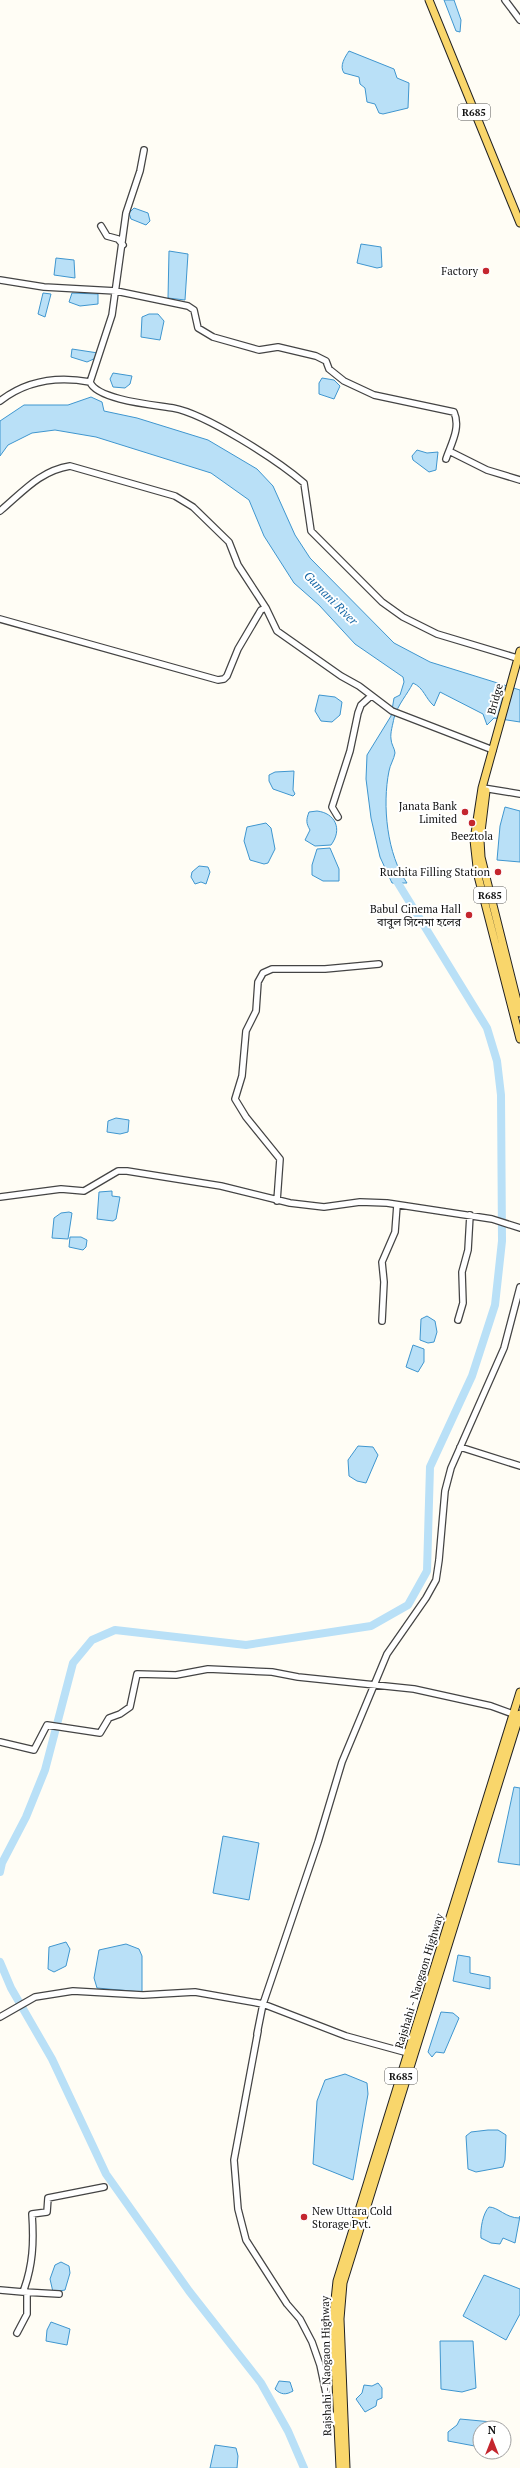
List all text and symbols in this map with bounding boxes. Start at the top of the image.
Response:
road number: R685 [458,104,490,120]
place label: Factory [441,264,478,278]
marker: Factory [481,266,491,276]
water label: Gumani River [301,568,362,629]
street label: Bridge [484,681,506,716]
place label: Janata Bank Limited [399,799,457,826]
marker: Janata Bank Limited [460,807,470,817]
marker: Beeztola [467,818,477,828]
place label: Beeztola [451,829,493,843]
place label: Ruchita Filling Station [380,865,490,879]
marker: Ruchita Filling Station [493,867,503,877]
road number: R685 [474,887,506,903]
place label: Babul Cinema Hall বাবুল সিনেমা হলের [370,902,461,929]
marker: Babul Cinema Hall বাবুল সিনেমা হলের [464,910,474,920]
street label: Rajshahi - Naogaon Highway [392,1911,446,2050]
road number: R685 [385,2068,417,2084]
place label: New Uttara Cold Storage Pvt. [312,2204,392,2231]
marker: New Uttara Cold Storage Pvt. [299,2212,309,2222]
street label: Rajshahi - Naogaon Highway [318,2295,334,2436]
north arrow [472,2420,512,2460]
text: N [488,2423,497,2437]

